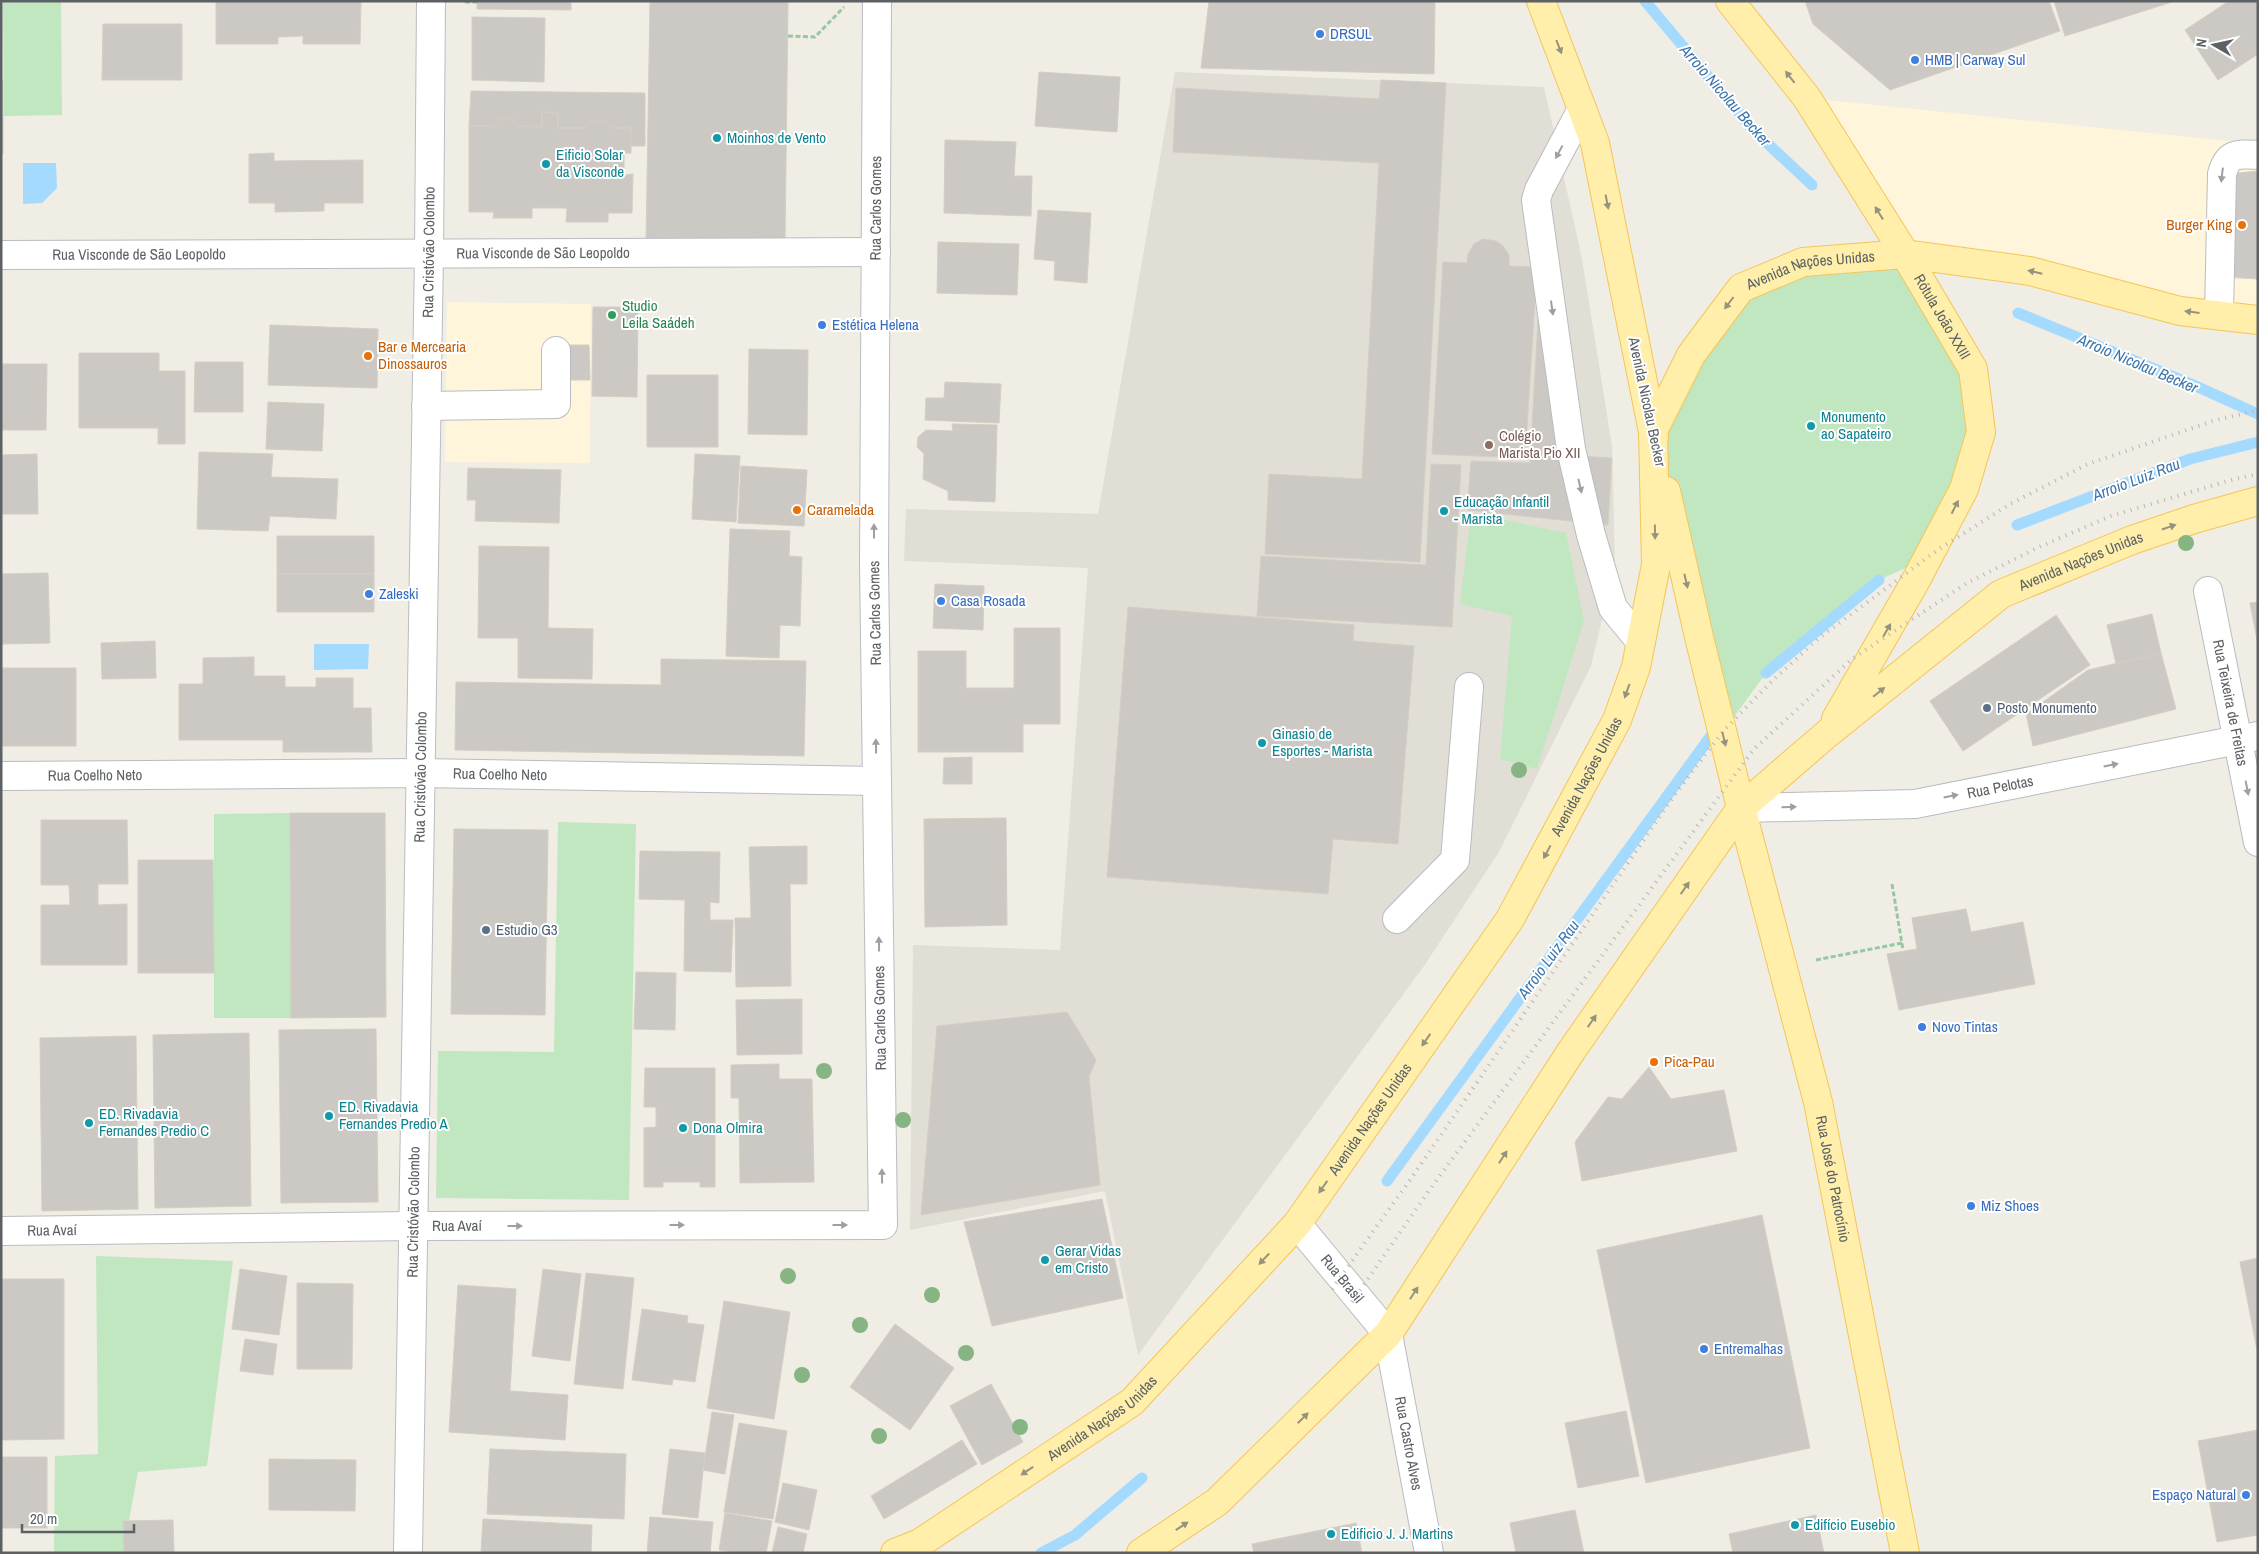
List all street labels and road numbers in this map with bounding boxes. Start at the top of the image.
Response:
street label: Rua Carlos Gomes [865,156,886,260]
street label: Rua Cristóvão Colombo [417,186,440,318]
street label: Rua Visconde de São Leopoldo [456,242,630,263]
street label: Rua Visconde de São Leopoldo [52,243,226,265]
street label: Avenida Nações Unidas [1742,245,1876,295]
street label: Rótula João XXIII [1909,270,1976,363]
street label: Avenida Nicolau Becker [1623,334,1671,469]
street label: Avenida Nações Unidas [2014,526,2146,596]
street label: Rua Carlos Gomes [863,561,886,665]
street label: Rua Teixeira de Freitas [2208,638,2254,768]
street label: Rua Cristóvão Colombo [408,711,432,843]
street label: Avenida Nações Unidas [1545,713,1627,841]
street label: Rua Coelho Neto [453,763,548,785]
street label: Rua Coelho Neto [48,764,142,786]
street label: Rua Pelotas [1965,770,2035,803]
street label: Rua Carlos Gomes [868,966,891,1070]
street label: Avenida Nações Unidas [1323,1059,1416,1180]
street label: Rua José do Patrocínio [1811,1114,1856,1244]
street label: Rua Cristóvão Colombo [401,1146,425,1278]
street label: Rua Avaí [432,1215,482,1236]
street label: Rua Avaí [27,1219,78,1241]
street label: Rua Brasil [1316,1250,1369,1307]
street label: Avenida Nações Unidas [1042,1371,1162,1466]
street label: Rua Castro Alves [1390,1395,1428,1492]

